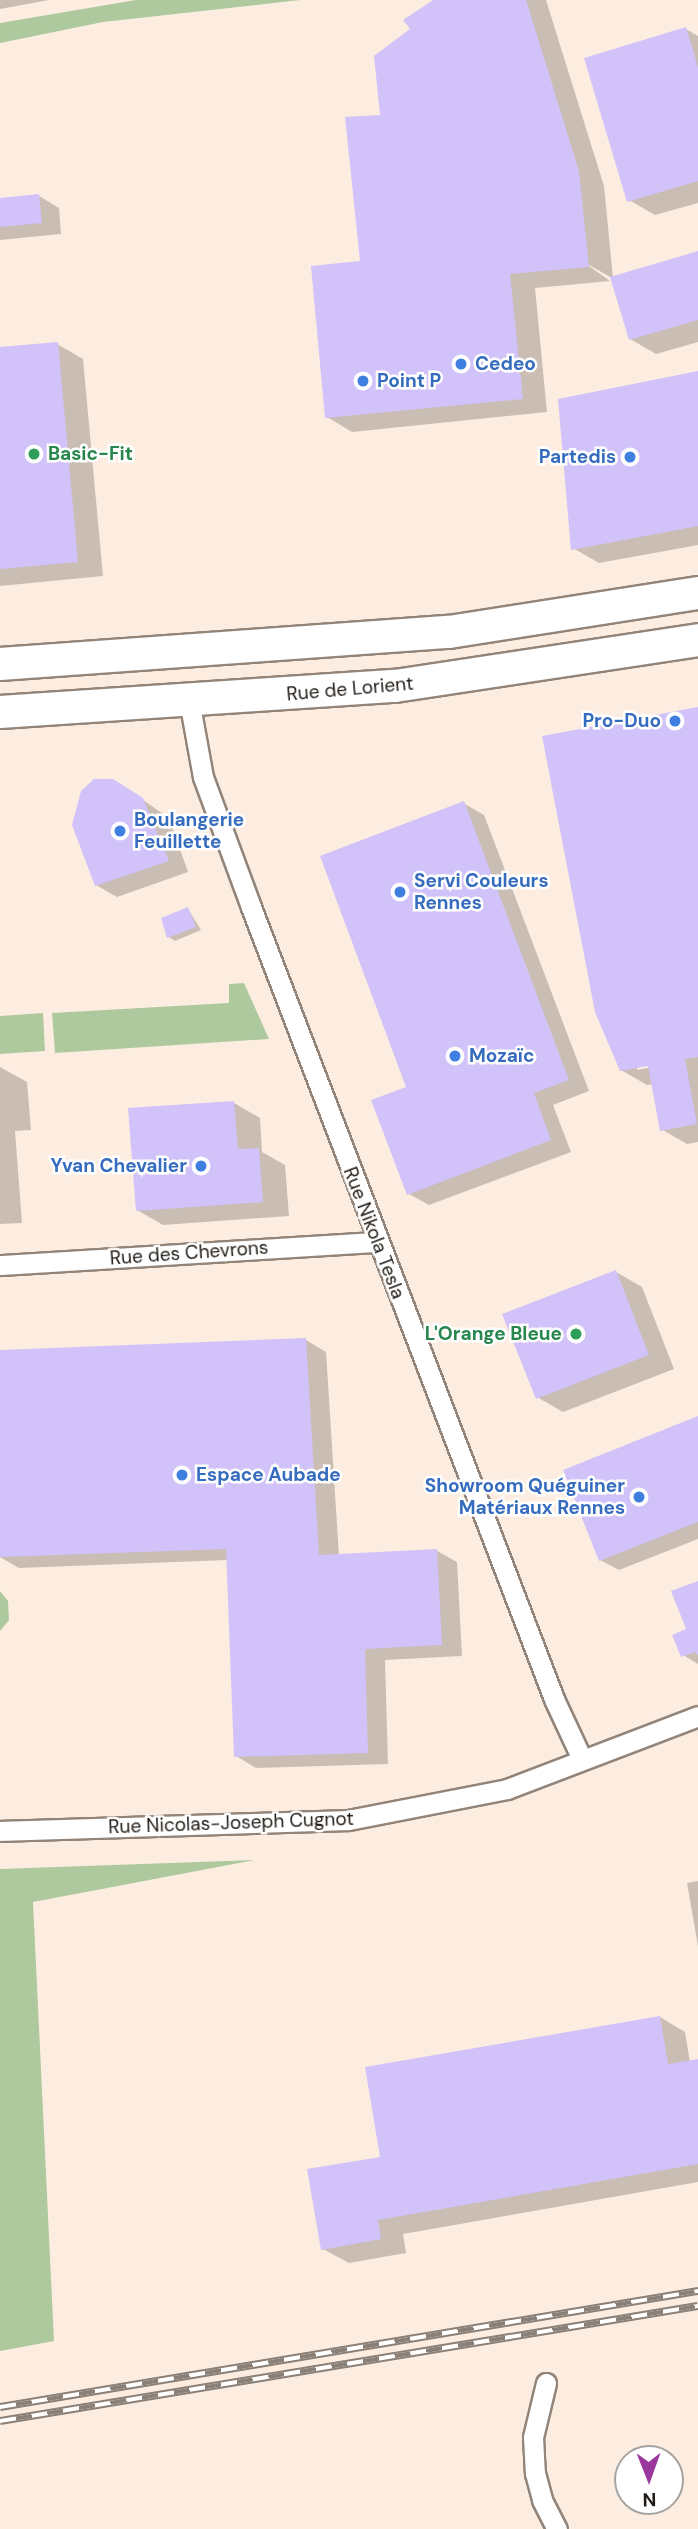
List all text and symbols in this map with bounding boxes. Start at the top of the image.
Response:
place label: Cedeo [475,353,536,375]
marker: Cedeo [453,356,469,372]
place label: Point P [377,370,441,392]
marker: Point P [355,373,371,389]
place label: Basic-Fit [48,443,133,465]
marker: Basic-Fit [26,446,42,462]
place label: Partedis [539,446,616,468]
marker: Partedis [622,449,638,465]
street label: Rue de Lorient [286,672,414,706]
place label: Pro-Duo [582,710,661,732]
marker: Pro-Duo [667,713,683,729]
place label: Boulangerie Feuillette [134,809,244,853]
marker: Boulangerie Feuillette [112,823,128,839]
place label: Servi Couleurs Rennes [414,870,549,914]
marker: Servi Couleurs Rennes [392,884,408,900]
place label: Mozaïc [469,1045,534,1067]
marker: Mozaïc [447,1048,463,1064]
place label: Yvan Chevalier [51,1155,187,1177]
marker: Yvan Chevalier [193,1158,209,1174]
street label: Rue Nikola Tesla [338,1164,410,1302]
street label: Rue des Chevrons [109,1236,269,1270]
place label: L'Orange Bleue [425,1323,562,1345]
marker: L'Orange Bleue [568,1326,584,1342]
place label: Espace Aubade [196,1464,341,1486]
marker: Espace Aubade [174,1467,190,1483]
place label: Showroom Quéguiner Matériaux Rennes [425,1475,625,1519]
marker: Showroom Quéguiner Matériaux Rennes [631,1489,647,1505]
street label: Rue Nicolas-Joseph Cugnot [108,1807,354,1839]
north arrow [614,2445,684,2515]
text: N [642,2487,656,2512]

